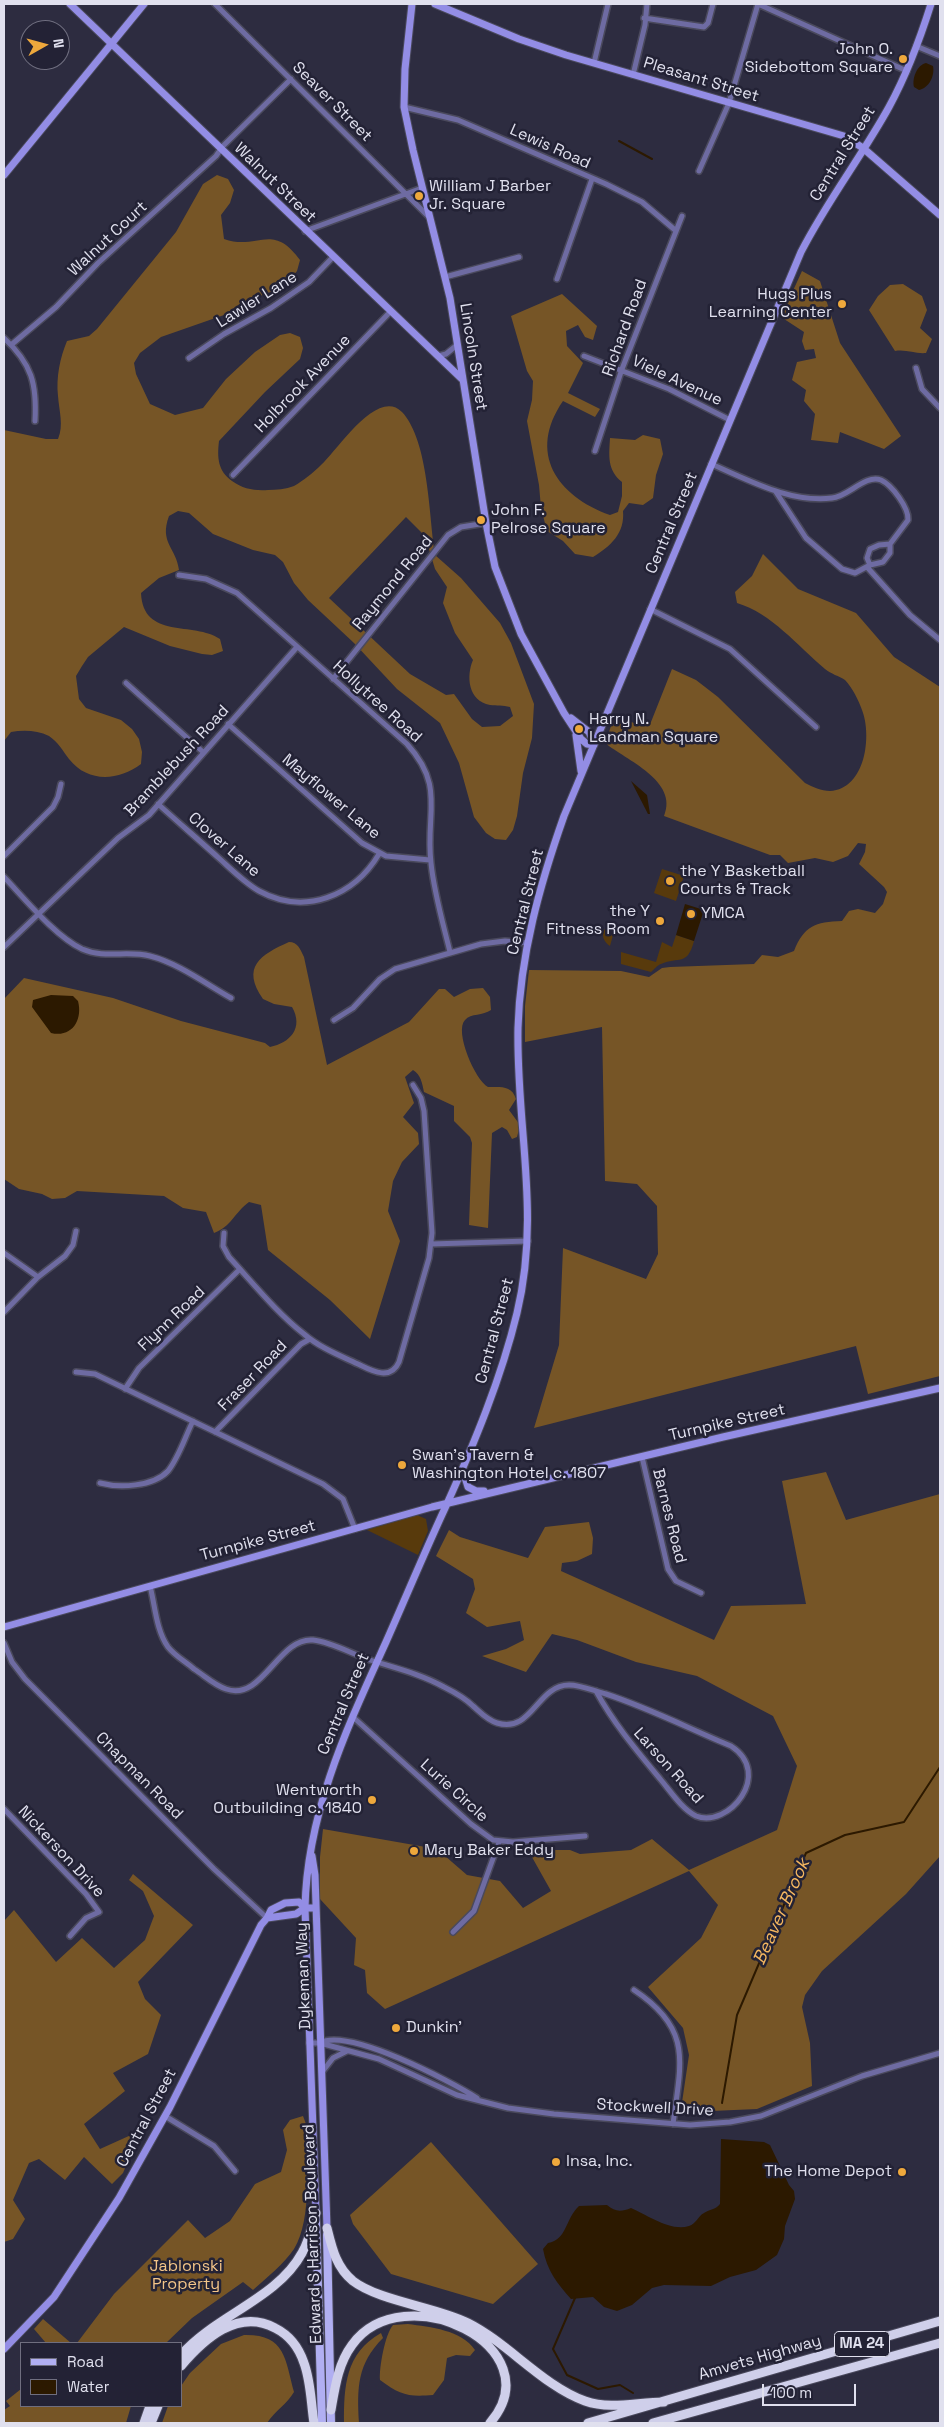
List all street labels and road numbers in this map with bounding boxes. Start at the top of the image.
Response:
street label: Pleasant Street [641,53,761,107]
street label: Seaver Street [288,58,376,146]
street label: Central Street [806,103,880,205]
street label: Lewis Road [507,121,593,173]
street label: Walnut Street [230,139,320,227]
street label: Walnut Court [64,197,152,281]
street label: Lawler Lane [213,268,301,332]
street label: Richard Road [599,277,651,379]
street label: Lincoln Street [455,302,491,412]
street label: Holbrook Avenue [251,331,355,437]
street label: Viele Avenue [629,352,725,410]
street label: Central Street [642,469,702,577]
street label: Raymond Road [349,532,437,634]
street label: Hollytree Road [328,657,426,747]
street label: Bramblebush Road [121,702,233,820]
street label: Mayflower Lane [278,750,384,844]
street label: Clover Lane [184,809,264,881]
street label: Central Street [504,847,548,957]
street label: Central Street [472,1276,518,1386]
street label: Flynn Road [135,1282,209,1356]
street label: Fraser Road [215,1337,291,1415]
street label: Turnpike Street [667,1400,787,1446]
street label: Barnes Road [648,1467,690,1565]
street label: Turnpike Street [198,1516,318,1566]
street label: Central Street [314,1650,374,1758]
street label: Larson Road [629,1724,707,1808]
street label: Chapman Road [91,1728,187,1824]
street label: Lurie Circle [416,1755,492,1827]
street label: Nickerson Drive [14,1802,108,1902]
street label: Dykeman Way [293,1922,315,2030]
street label: Central Street [113,2066,181,2170]
street label: Stockwell Drive [596,2095,714,2121]
street label: Edward S Harrison Boulevard [300,2124,326,2344]
street label: Amvets Highway [696,2331,824,2385]
road number: MA 24 [834,2332,890,2356]

